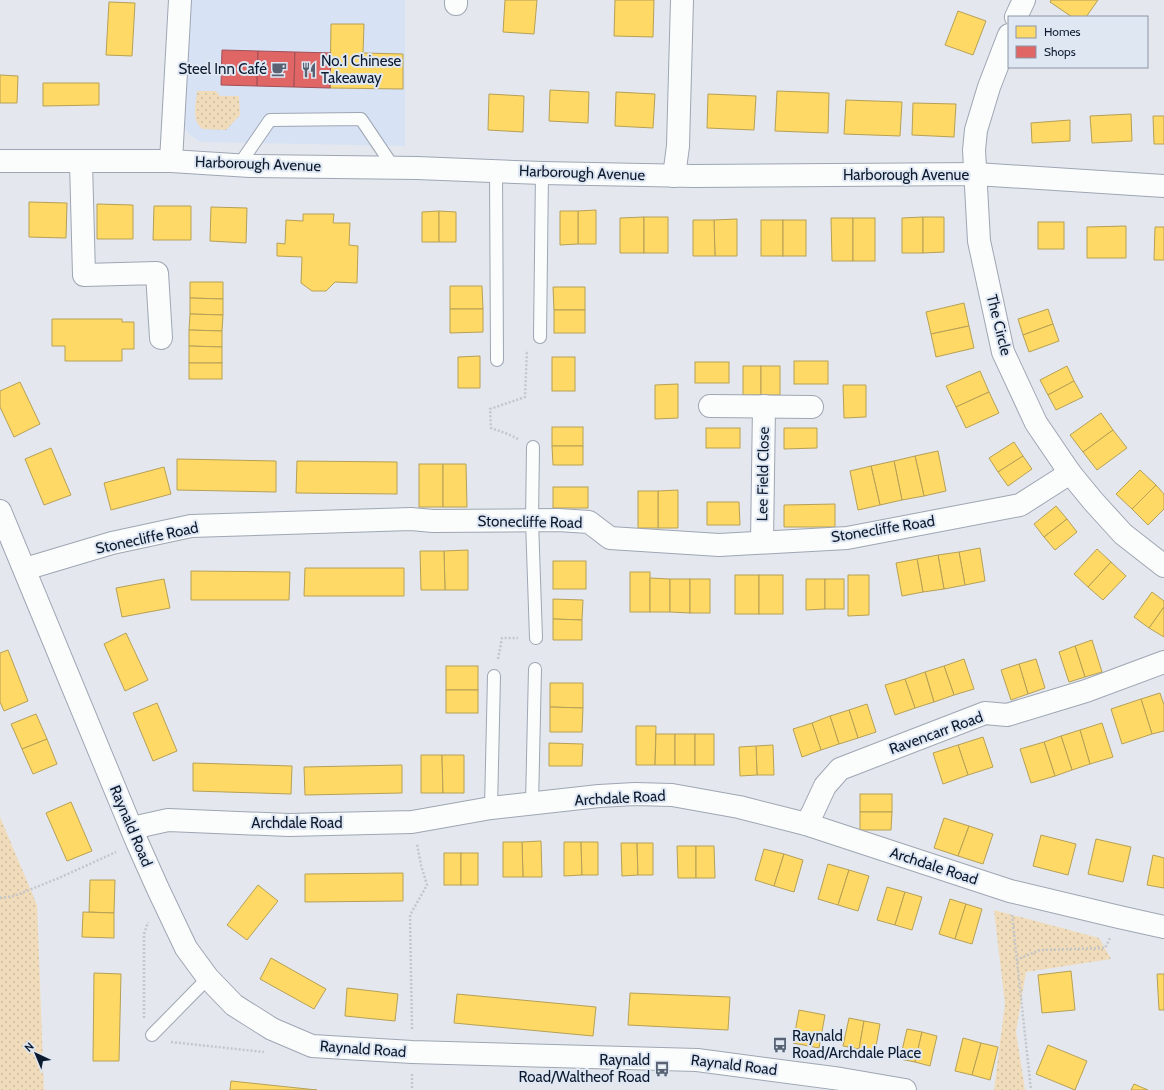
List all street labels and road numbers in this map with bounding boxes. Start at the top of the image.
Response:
street label: Harborough Avenue [195,153,322,175]
street label: Harborough Avenue [519,162,646,184]
street label: Harborough Avenue [843,166,969,184]
street label: The Circle [983,293,1015,358]
street label: Lee Field Close [753,426,773,522]
street label: Stonecliffe Road [477,512,583,532]
street label: Stonecliffe Road [830,512,936,546]
street label: Stonecliffe Road [94,518,200,558]
street label: Ravencarr Road [887,708,985,758]
street label: Raynald Road [106,783,156,869]
street label: Archdale Road [574,787,666,809]
street label: Archdale Road [251,814,343,832]
street label: Archdale Road [888,843,980,889]
street label: Raynald Road [319,1037,407,1061]
street label: Raynald Road [690,1051,778,1079]

